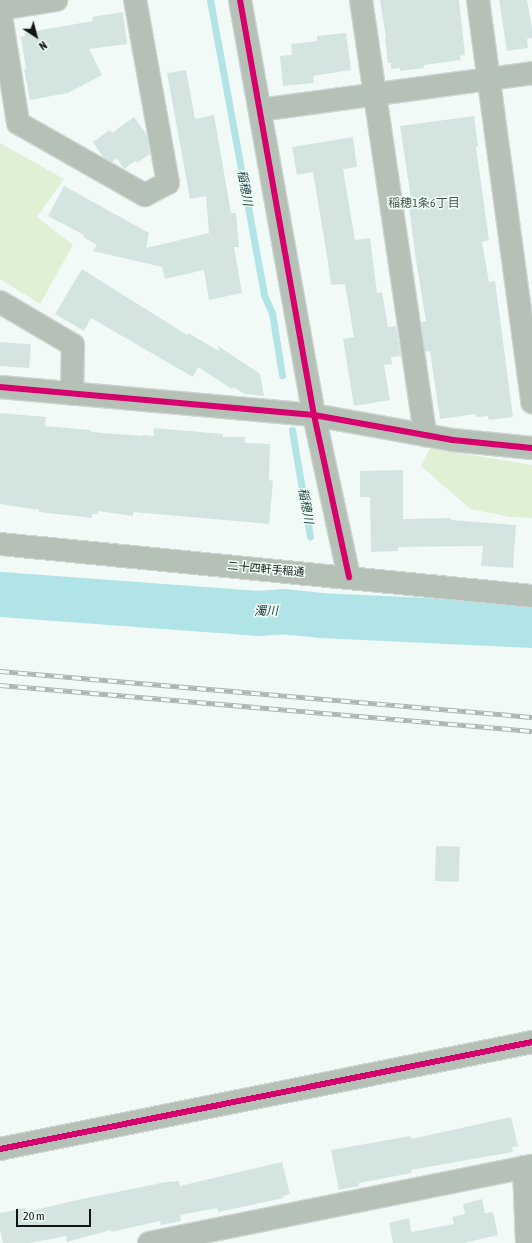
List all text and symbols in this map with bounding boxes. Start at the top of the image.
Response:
north arrow [16,16,56,56]
text: N [37,39,49,52]
water label: 稲穂川 [234,169,254,207]
district label: 稲穂1条6丁目 [388,197,460,211]
water label: 稲穂川 [295,487,315,525]
street label: 二十四軒手稲通 [227,559,305,579]
water label: 濁川 [254,605,278,619]
scale bar [18,1201,93,1227]
text: 20 m [23,1209,45,1223]

